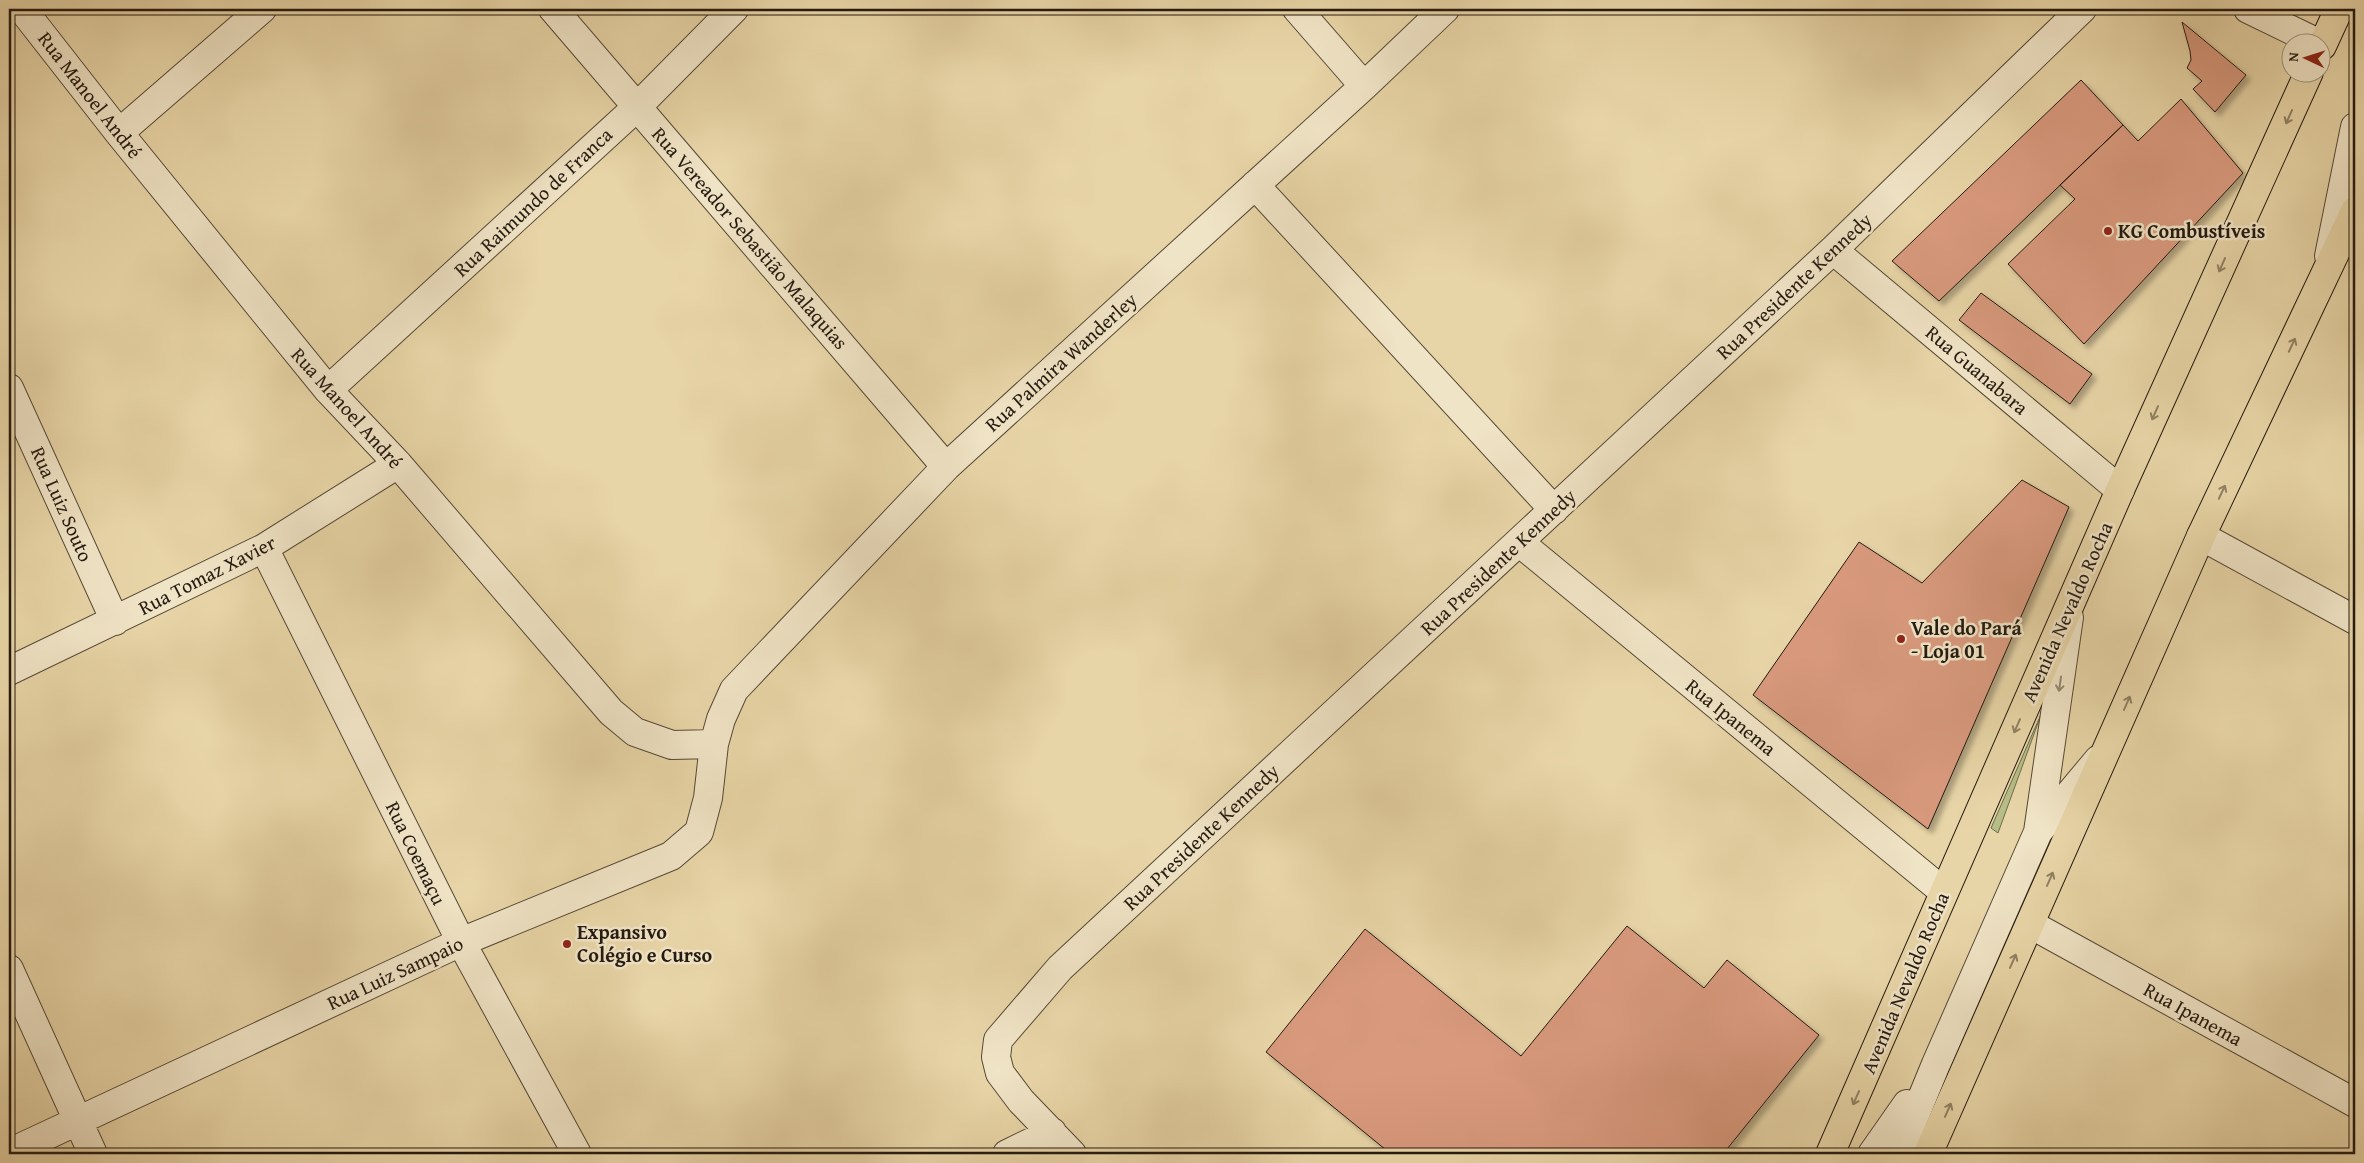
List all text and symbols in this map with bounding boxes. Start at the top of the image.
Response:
street label: Rua Manoel André [31,25,149,165]
north arrow [2282,32,2332,82]
text: N [2283,51,2303,62]
one-way arrow [2284,109,2294,124]
street label: Rua Raimundo de Franca [447,120,619,283]
street label: Rua Vereador Sebastião Malaquias [645,120,855,355]
street label: Rua Presidente Kennedy [1709,206,1878,366]
place label: KG Combustíveis [2118,216,2265,245]
marker: KG Combustíveis [2102,225,2114,237]
one-way arrow [2217,257,2227,272]
street label: Rua Palmira Wanderley [978,285,1143,438]
street label: Rua Guanabara [1920,318,2035,422]
one-way arrow [2287,338,2297,353]
street label: Rua Manoel André [285,341,410,475]
one-way arrow [2150,405,2160,420]
street label: Rua Luiz Souto [24,441,101,566]
street label: Rua Presidente Kennedy [1413,482,1582,642]
one-way arrow [2217,484,2227,499]
street label: Avenida Nevaldo Rocha [2014,516,2120,707]
street label: Rua Tomaz Xavier [133,527,280,622]
place label: Vale do Pará - Loja 01 [1911,613,2022,665]
marker: Vale do Pará - Loja 01 [1895,633,1907,645]
street label: Rua Ipanema [1680,671,1783,763]
one-way arrow [2054,675,2064,691]
one-way arrow [2123,696,2133,711]
one-way arrow [2011,718,2021,733]
street label: Rua Presidente Kennedy [1116,757,1285,917]
street label: Rua Coemaçu [379,796,454,910]
one-way arrow [2045,872,2055,887]
street label: Avenida Nevaldo Rocha [1853,887,1956,1078]
place label: Expansivo Colégio e Curso [577,917,713,969]
street label: Rua Luiz Sampaio [322,928,468,1017]
marker: Expansivo Colégio e Curso [561,938,573,950]
one-way arrow [2009,954,2019,969]
street label: Rua Ipanema [2139,974,2248,1053]
one-way arrow [1850,1090,1860,1105]
one-way arrow [1943,1103,1953,1118]

